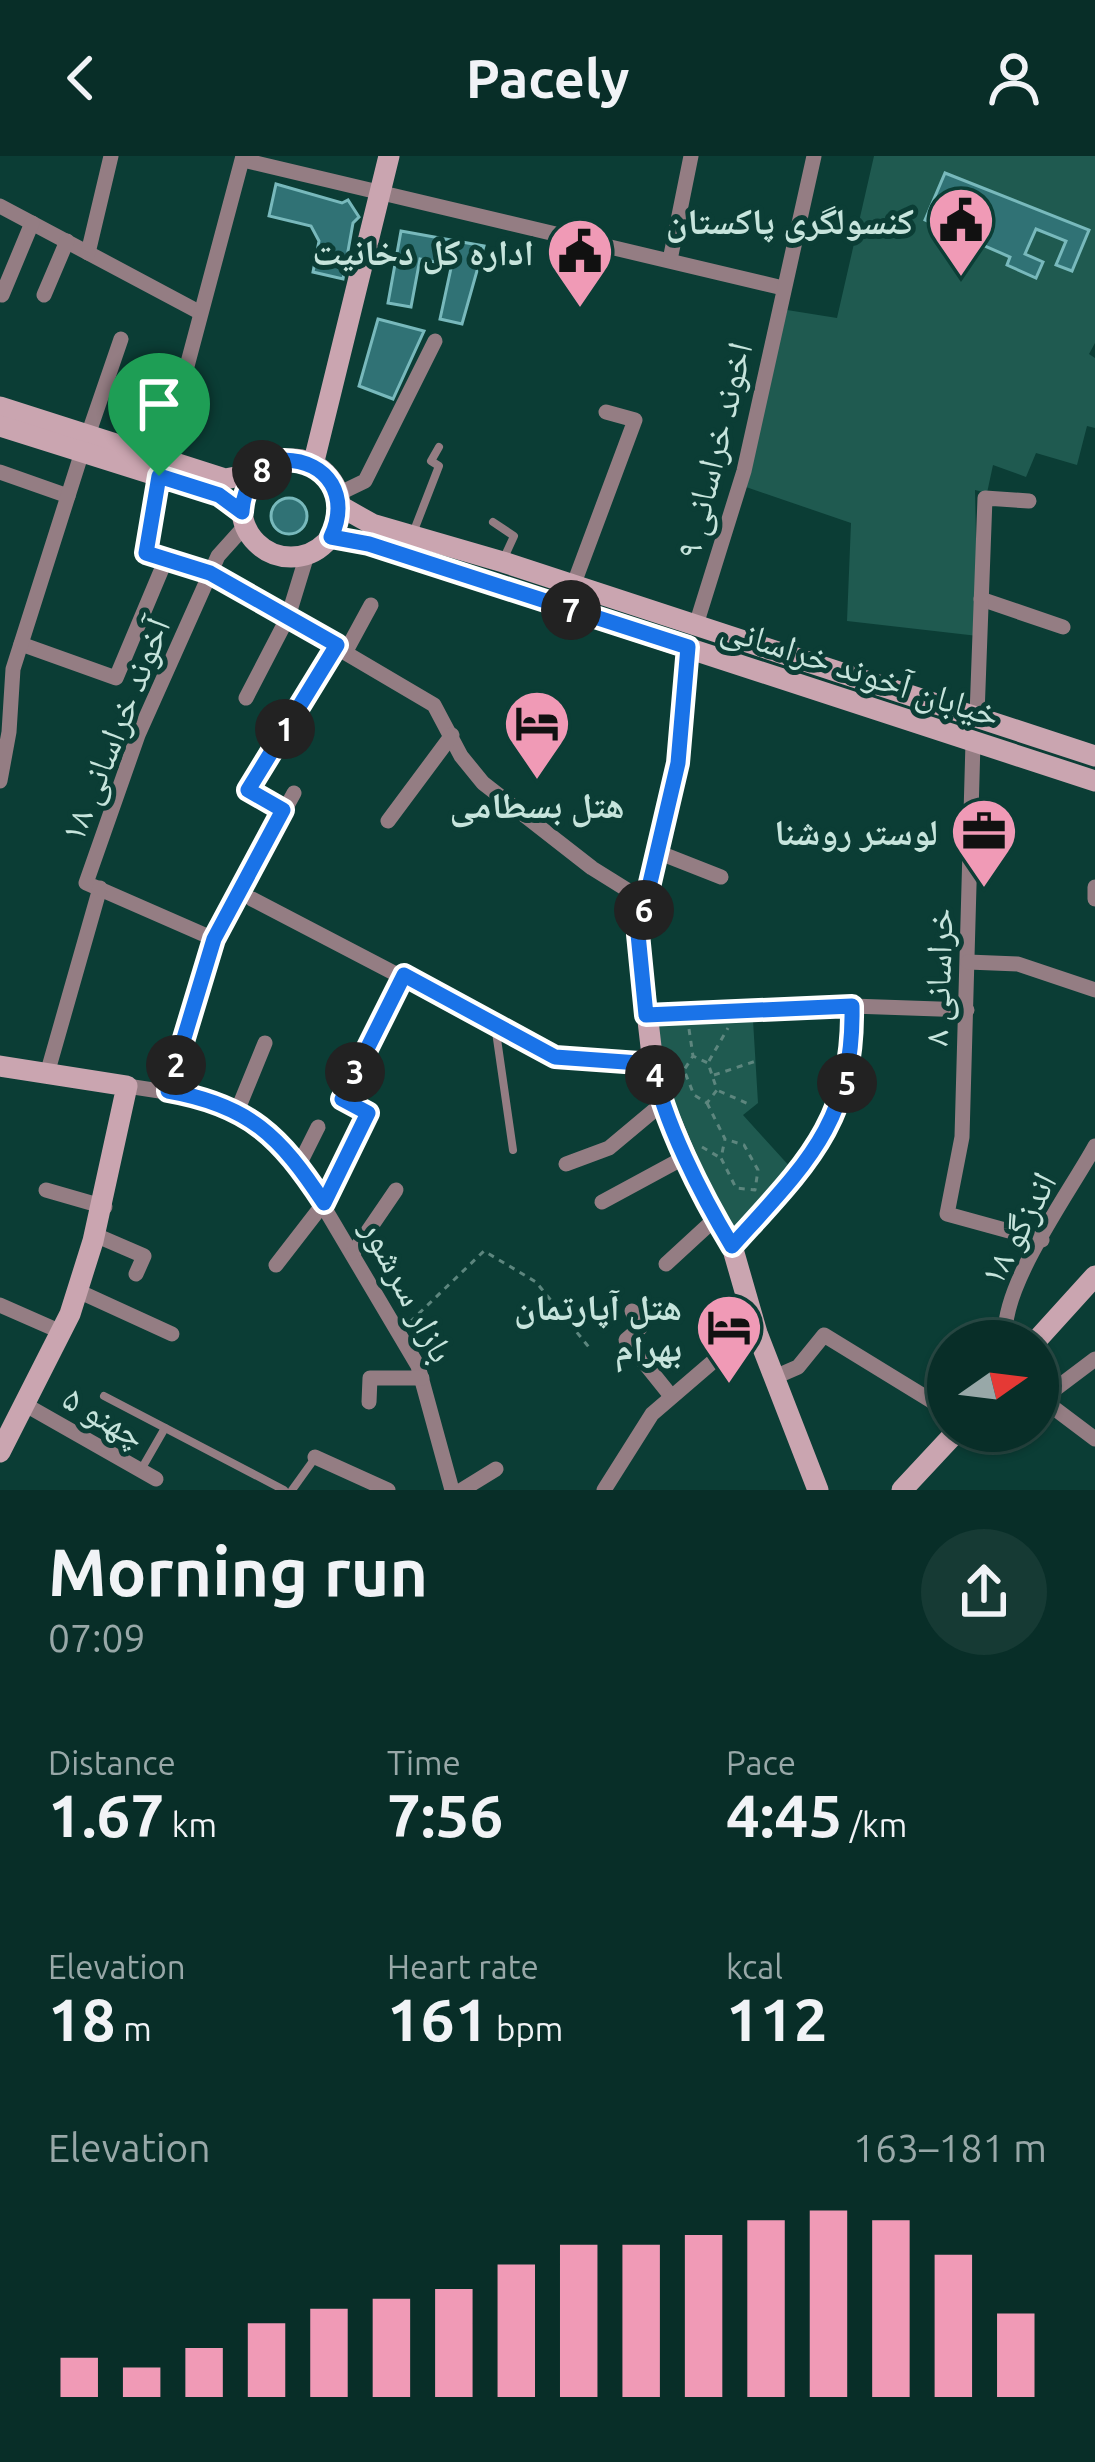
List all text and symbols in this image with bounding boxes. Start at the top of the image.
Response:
icon: back [48,45,114,111]
icon: person [981,45,1047,111]
text: Pacely [466,48,629,108]
public building icon: کنسولگری پاکستان [926,185,996,279]
place label: کنسولگری پاکستان [666,200,914,243]
public building icon: اداره کل دخانیت [545,216,615,310]
place label: اداره کل دخانیت [312,231,534,275]
street label: اخوند خراسانی ۹ [666,338,762,563]
pin [108,353,210,476]
icon: arrive [126,371,192,437]
pin: 8 [232,440,292,500]
text: 8 [253,451,271,488]
pin: 7 [541,580,601,640]
text: 7 [562,591,580,628]
street label: خیابان آخوند خراسانی [716,606,1005,736]
street label: آخوند خراسانی ۱۸ [51,610,180,848]
hotel icon: هتل بسطامی [502,688,572,782]
pin: 1 [255,699,315,759]
text: 1 [276,710,294,747]
place label: هتل بسطامی [450,784,624,828]
office icon: لوستر روشنا [949,796,1019,890]
place label: لوستر روشنا [774,811,938,852]
pin: 6 [614,880,674,940]
text: 6 [635,891,653,928]
street label: خراسانی ۸ [914,907,962,1047]
pin: 2 [146,1035,206,1095]
pin: 3 [325,1042,385,1102]
pin: 4 [625,1045,685,1105]
text: 2 [167,1046,185,1083]
text: 3 [346,1053,364,1090]
pin: 5 [817,1053,877,1113]
text: 4 [646,1056,664,1093]
text: 5 [838,1064,856,1101]
street label: اندزگو ۱۸ [970,1165,1064,1291]
street label: بازار سرشور [353,1210,464,1369]
place label: هتل آپارتمان بهرام [514,1286,682,1373]
hotel icon: هتل آپارتمان بهرام [694,1292,764,1386]
north arrow [927,1320,1059,1452]
map controls [927,1320,1059,1452]
street label: چهنو ۵ [56,1376,154,1457]
button: share [921,1529,1047,1655]
text: Morning run [48,1534,428,1608]
text: 07:09 [48,1616,146,1659]
text: Distance [48,1744,176,1781]
text: Time [387,1744,461,1781]
text: Pace [726,1744,796,1781]
text: 1.67 [48,1781,164,1848]
text: 7:56 [387,1781,503,1848]
text: 4:45 [726,1781,842,1848]
text: km [164,1806,217,1843]
text: /km [842,1806,907,1843]
text: Elevation [48,1948,186,1985]
text: Heart rate [387,1948,539,1985]
text: kcal [726,1948,783,1985]
text: 18 [48,1985,116,2052]
text: 161 [387,1985,489,2052]
text: 112 [726,1985,828,2052]
text: m [116,2010,152,2047]
text: bpm [489,2010,563,2047]
text: Elevation [48,2126,211,2169]
text: 163–181 m [853,2126,1047,2169]

